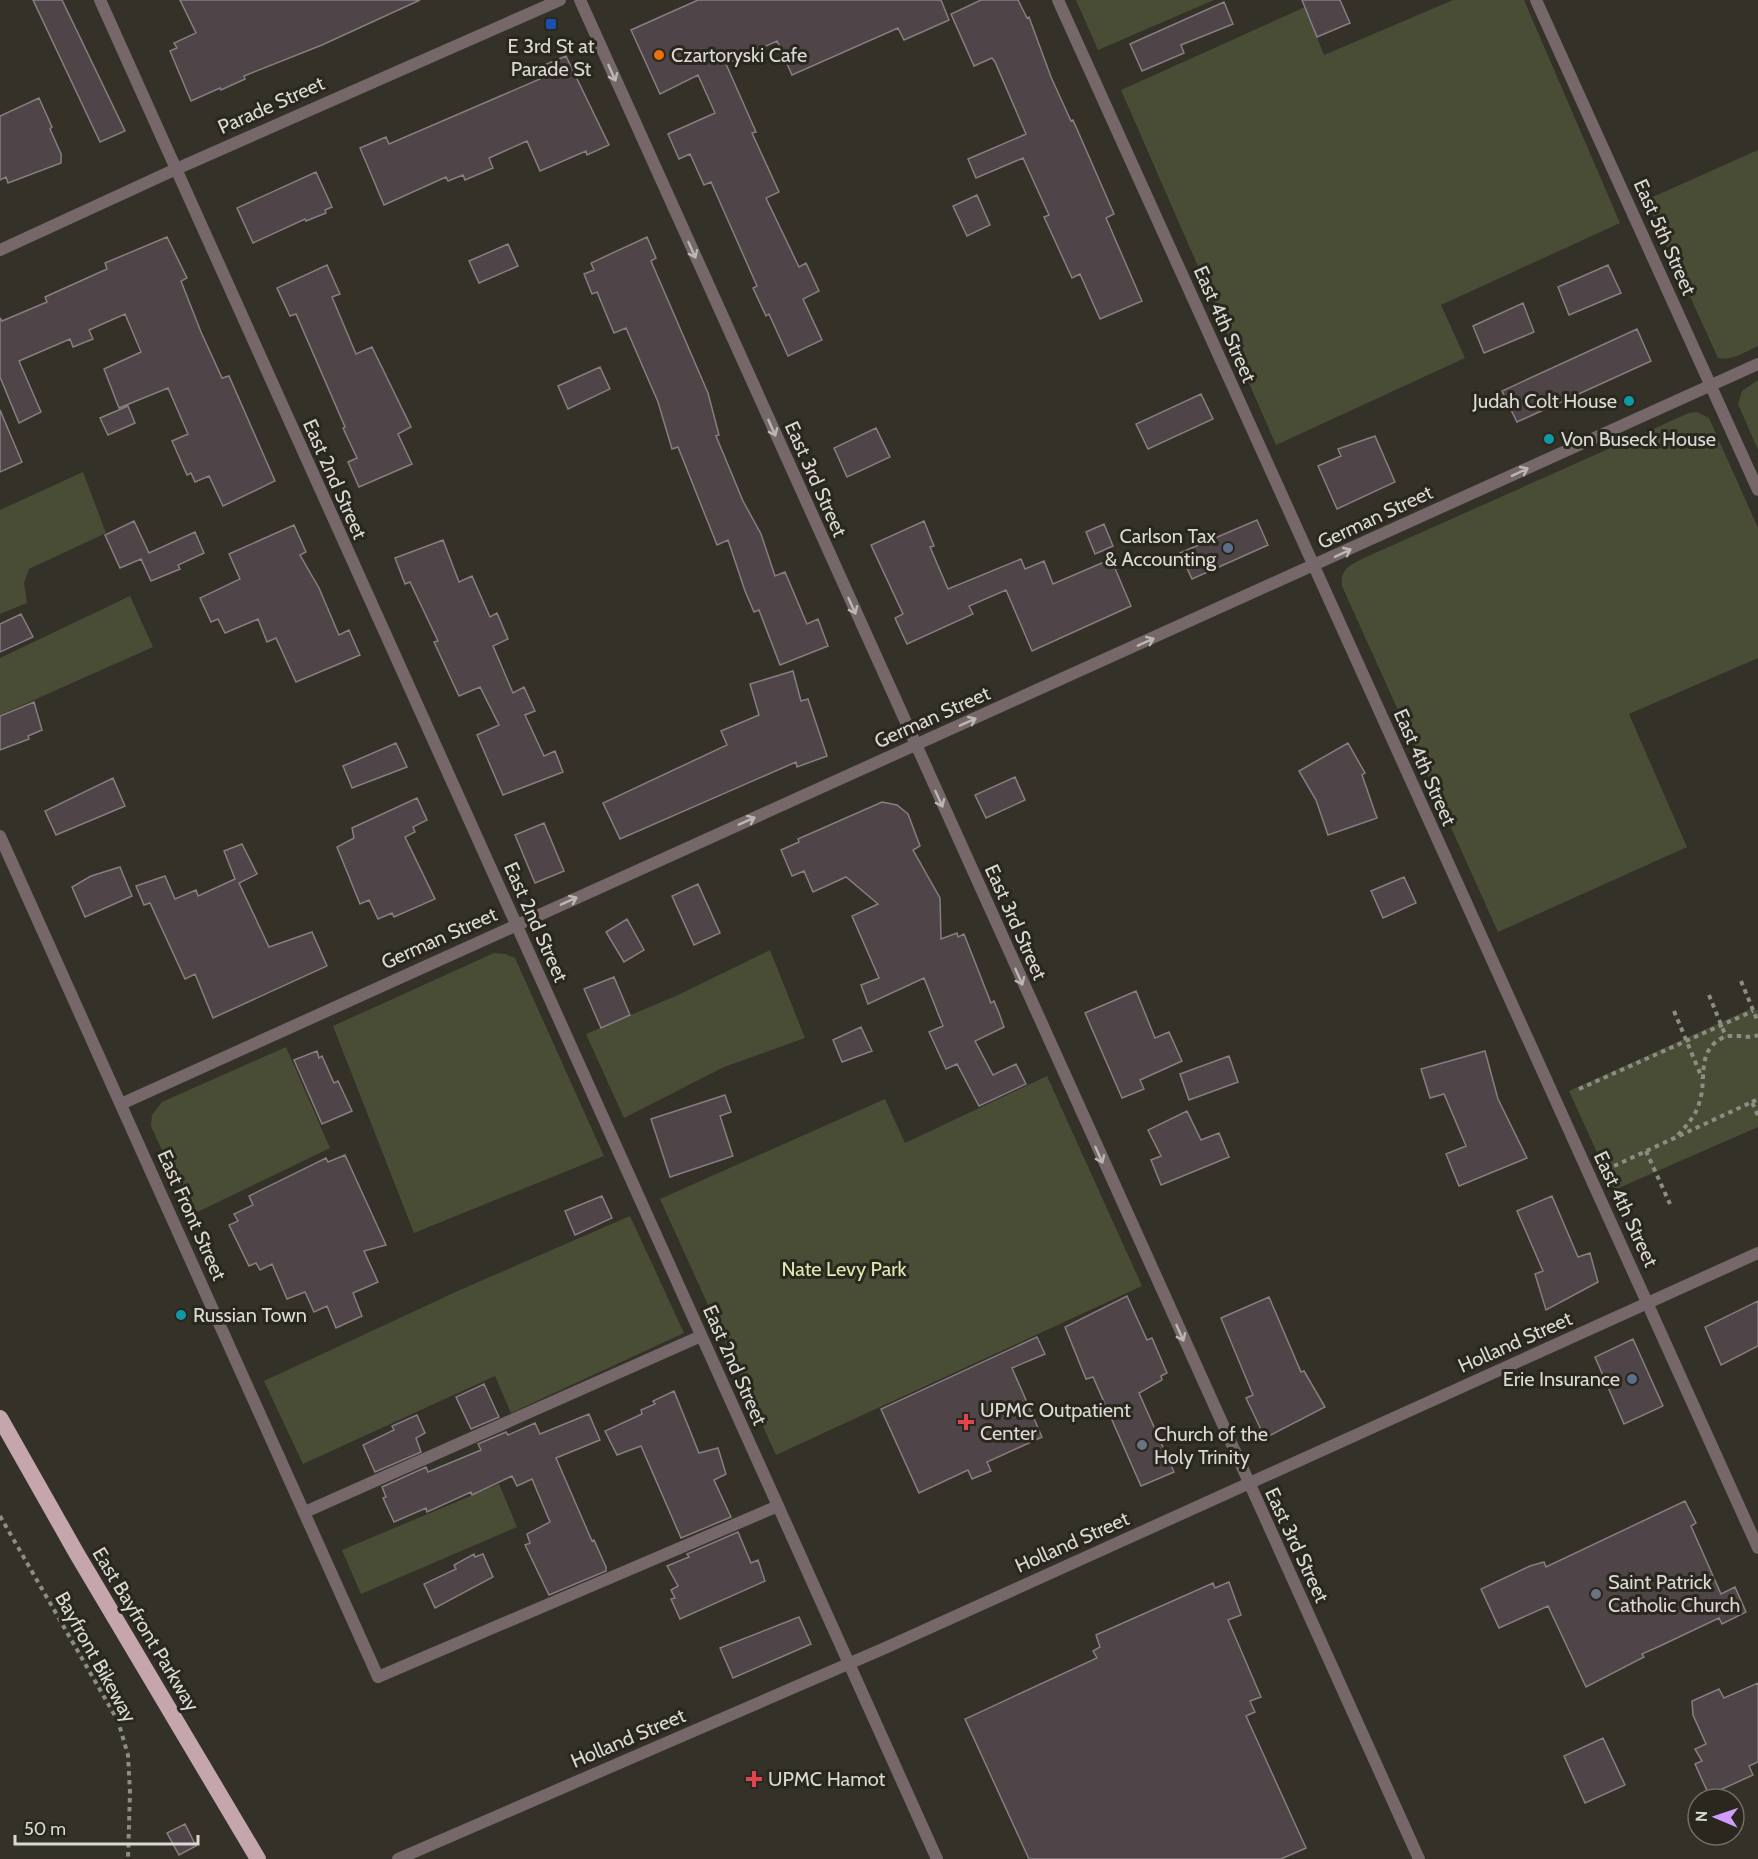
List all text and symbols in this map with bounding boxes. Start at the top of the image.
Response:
marker: E 3rd St at Parade St [544,17,558,31]
place label: E 3rd St at Parade St [508,34,595,81]
place label: Czartoryski Cafe [671,43,807,67]
marker: Czartoryski Cafe [652,48,666,62]
one-way arrow [607,63,618,81]
street label: Parade Street [214,71,328,139]
street label: East 5th Street [1629,175,1701,299]
one-way arrow [687,241,698,259]
street label: East 4th Street [1189,262,1262,386]
place label: Judah Colt House [1472,389,1617,413]
marker: Judah Colt House [1622,394,1636,408]
street label: East 2nd Street [298,415,372,543]
street label: East 3rd Street [780,417,852,541]
one-way arrow [767,419,778,437]
place label: Von Buseck House [1561,427,1716,451]
marker: Von Buseck House [1542,432,1556,446]
one-way arrow [1511,465,1529,477]
street label: German Street [1314,480,1437,554]
place label: Carlson Tax & Accounting [1105,524,1217,571]
marker: Carlson Tax & Accounting [1221,541,1235,555]
one-way arrow [1333,546,1351,558]
one-way arrow [847,597,858,615]
one-way arrow [1137,636,1155,647]
street label: German Street [870,681,994,753]
street label: East 4th Street [1389,705,1462,829]
one-way arrow [959,716,977,727]
one-way arrow [934,790,945,808]
one-way arrow [738,815,756,826]
street label: East 2nd Street [499,858,573,986]
street label: East 3rd Street [980,860,1052,984]
one-way arrow [559,895,578,906]
street label: German Street [377,902,501,974]
one-way arrow [1014,968,1025,986]
one-way arrow [1094,1145,1106,1163]
street label: East Front Street [152,1146,232,1284]
street label: East 4th Street [1589,1147,1663,1271]
park label: Nate Levy Park [781,1257,907,1281]
street label: East 2nd Street [698,1301,772,1429]
place label: Russian Town [193,1303,307,1327]
street label: Holland Street [1454,1306,1576,1378]
marker: Russian Town [174,1308,188,1322]
one-way arrow [1174,1323,1186,1341]
place label: Erie Insurance [1503,1367,1620,1391]
marker: Erie Insurance [1625,1372,1639,1386]
place label: UPMC Outpatient Center [980,1398,1131,1445]
marker: UPMC Outpatient Center [957,1413,975,1431]
place label: Church of the Holy Trinity [1154,1422,1268,1469]
marker: Church of the Holy Trinity [1135,1438,1149,1452]
street label: East 3rd Street [1260,1484,1334,1607]
street label: Holland Street [1011,1506,1133,1578]
street label: East Bayfront Parkway [88,1543,204,1715]
place label: Saint Patrick Catholic Church [1608,1570,1740,1617]
street label: Bayfront Bikeway [50,1587,142,1727]
marker: Saint Patrick Catholic Church [1589,1587,1603,1601]
street label: Holland Street [567,1703,689,1773]
place label: UPMC Hamot [768,1767,886,1791]
marker: UPMC Hamot [745,1770,763,1788]
north arrow [1686,1787,1746,1847]
scale bar [15,1808,198,1846]
text: N [1692,1811,1711,1822]
text: 50 m [24,1818,66,1840]

